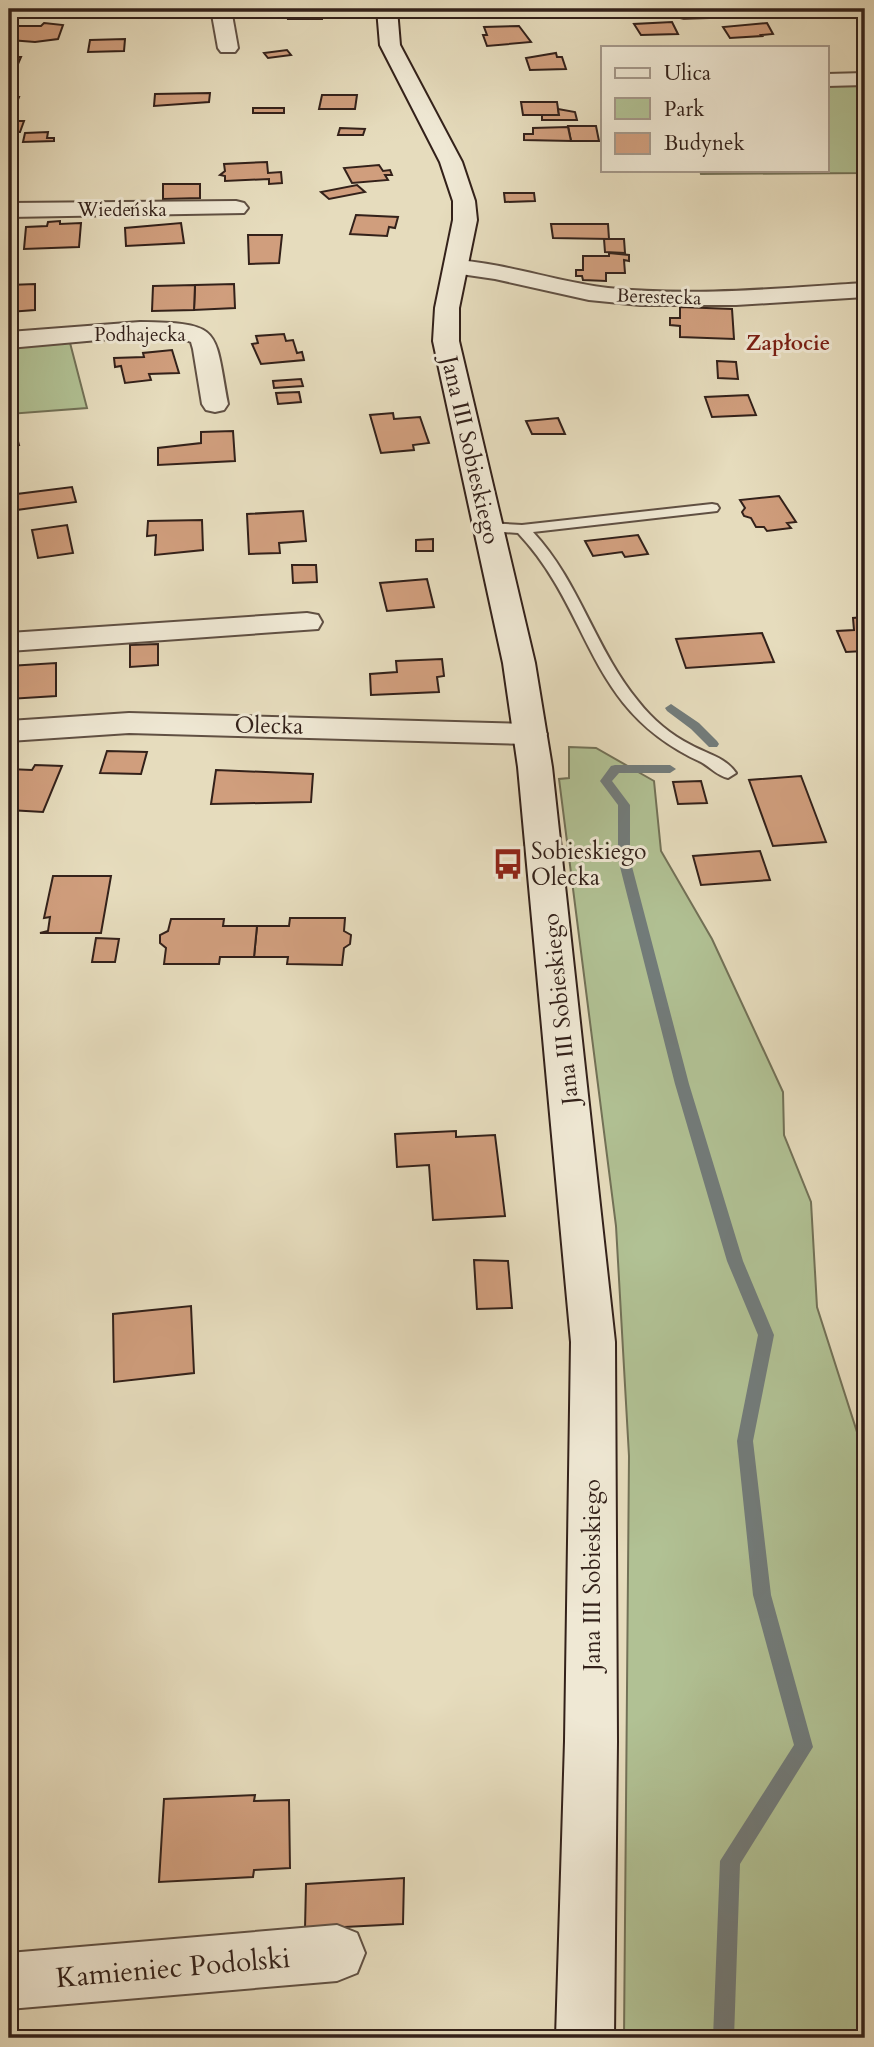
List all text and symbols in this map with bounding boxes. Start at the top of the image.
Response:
legend [601,46,828,172]
text: Ulica [664,59,711,88]
text: Park [664,95,705,124]
text: Budynek [664,129,746,158]
street label: Wiedeńska [76,197,167,223]
street label: Berestecka [616,283,702,311]
street label: Podhajecka [94,322,186,348]
district label: Zapłocie [746,329,830,358]
street label: Jana III Sobieskiego [433,350,507,547]
street label: Olecka [234,709,304,742]
place label: Sobieskiego Olecka [531,836,646,893]
bus stop icon: Sobieskiego Olecka [491,847,525,881]
street label: Jana III Sobieskiego [535,912,586,1109]
street label: Jana III Sobieskiego [577,1479,608,1674]
street label: Kamieniec Podolski [54,1939,292,1997]

